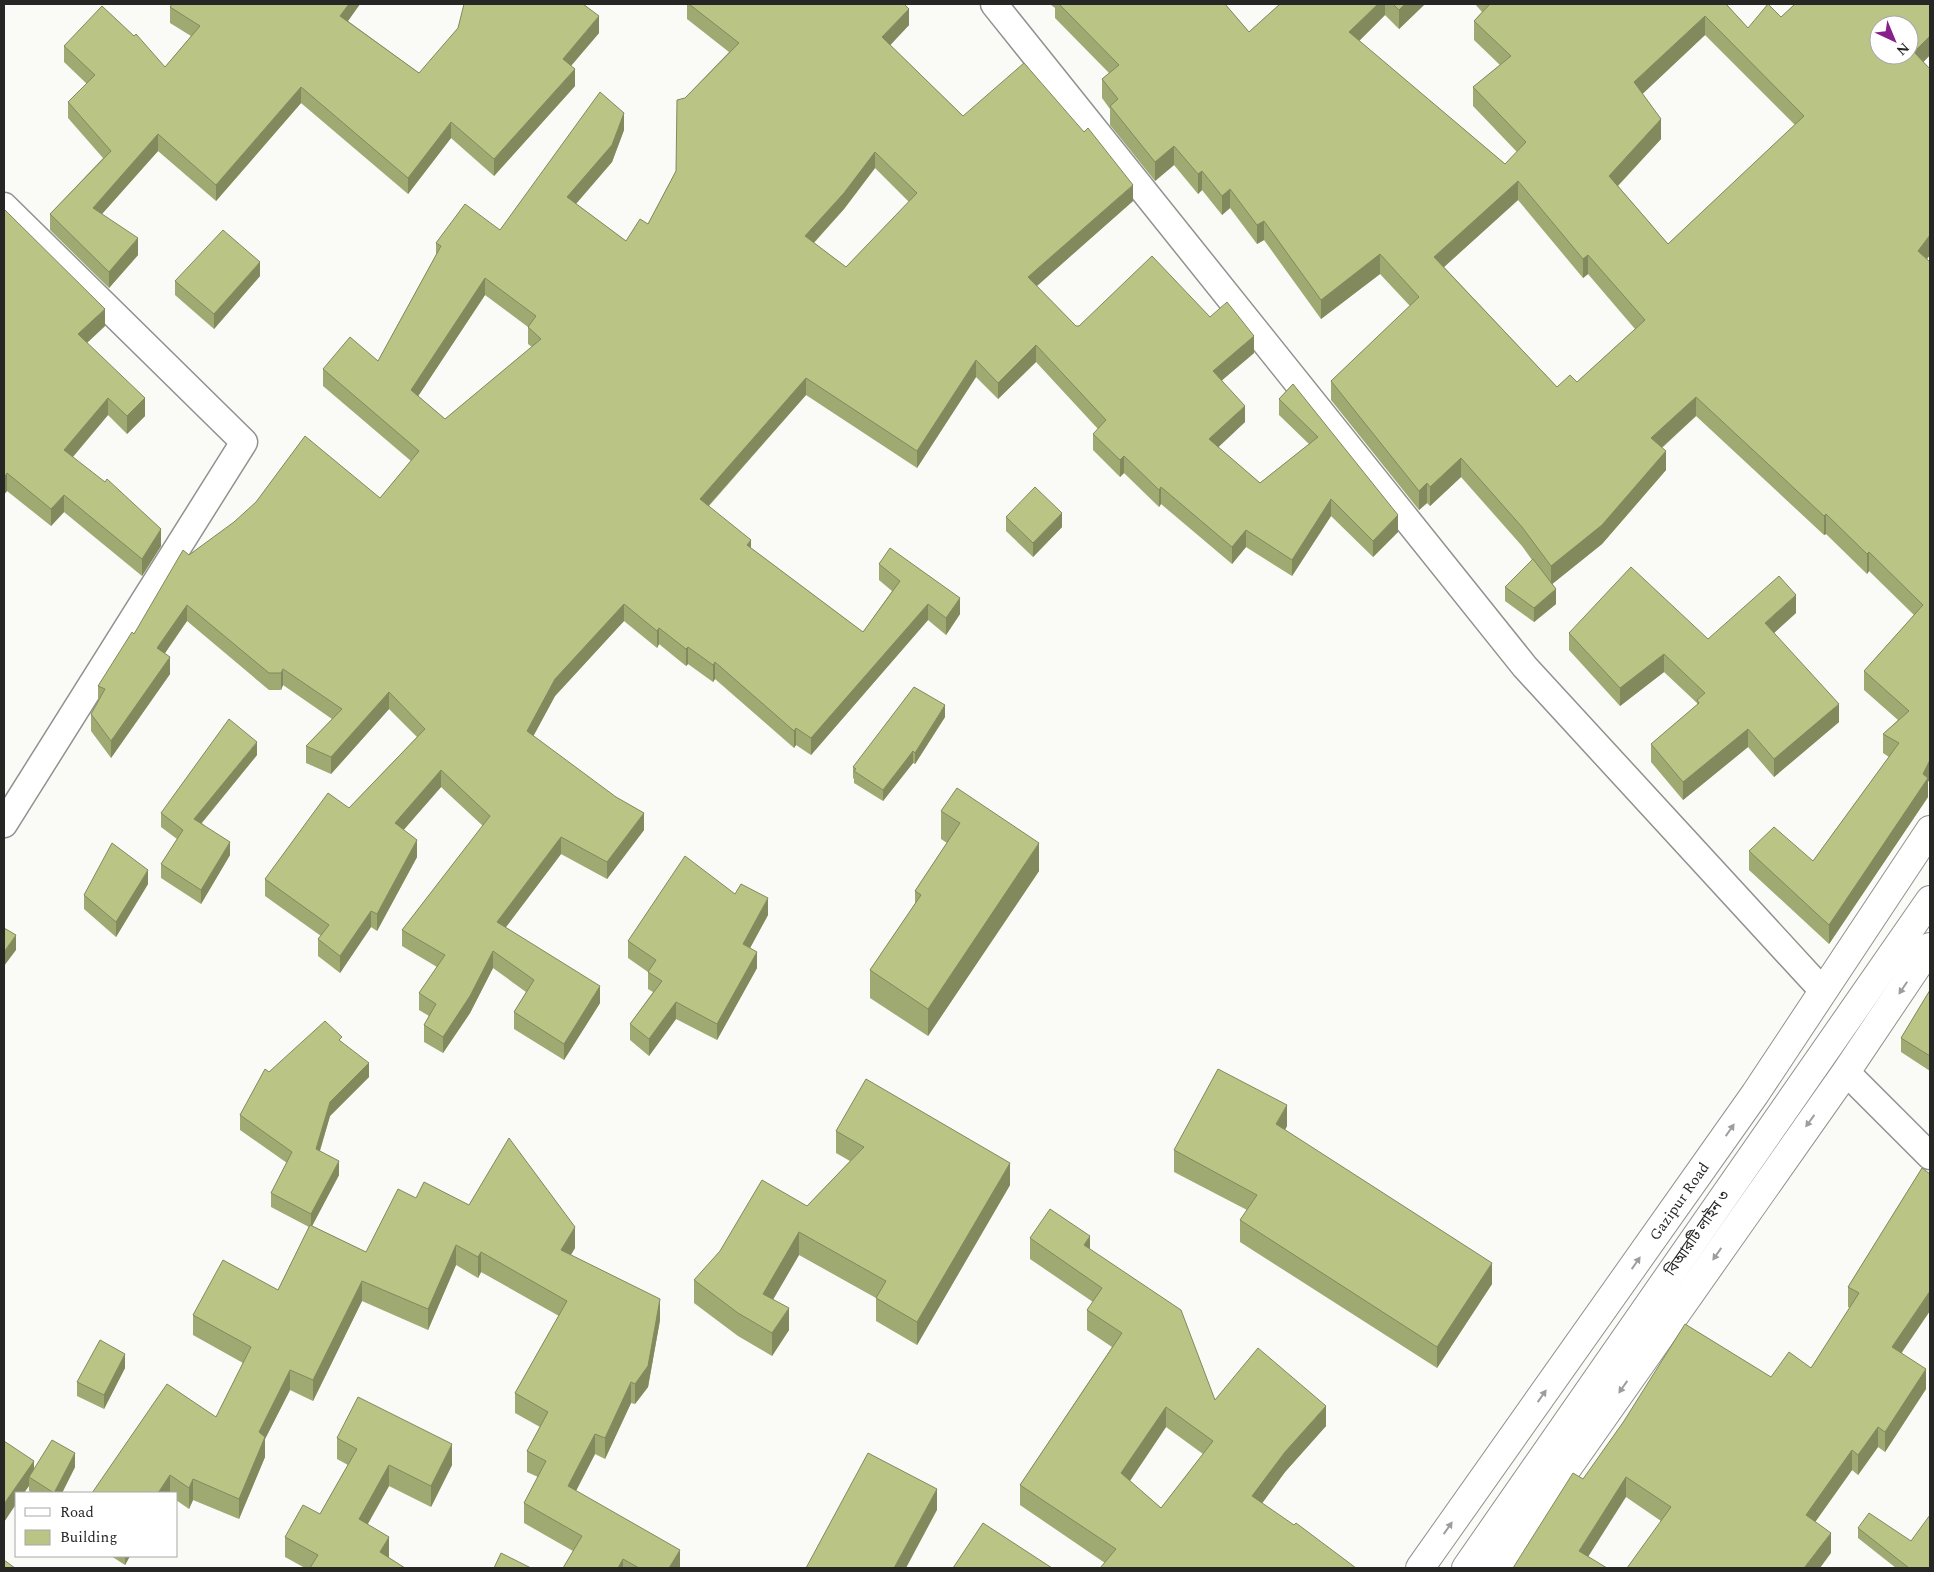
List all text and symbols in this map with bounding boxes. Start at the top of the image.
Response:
north arrow [1869,15,1919,65]
text: N [1891,37,1914,61]
one-way arrow [1898,981,1908,994]
one-way arrow [1805,1114,1815,1128]
one-way arrow [1724,1124,1735,1137]
street label: Gazipur Road [1644,1158,1715,1245]
street label: বিআরটি লাইন ৩ [1659,1186,1736,1282]
one-way arrow [1712,1247,1722,1261]
one-way arrow [1631,1256,1641,1270]
one-way arrow [1618,1380,1629,1393]
one-way arrow [1537,1389,1547,1402]
legend [15,1492,178,1557]
text: Road [60,1501,94,1524]
one-way arrow [1443,1522,1453,1535]
text: Building [60,1526,117,1549]

